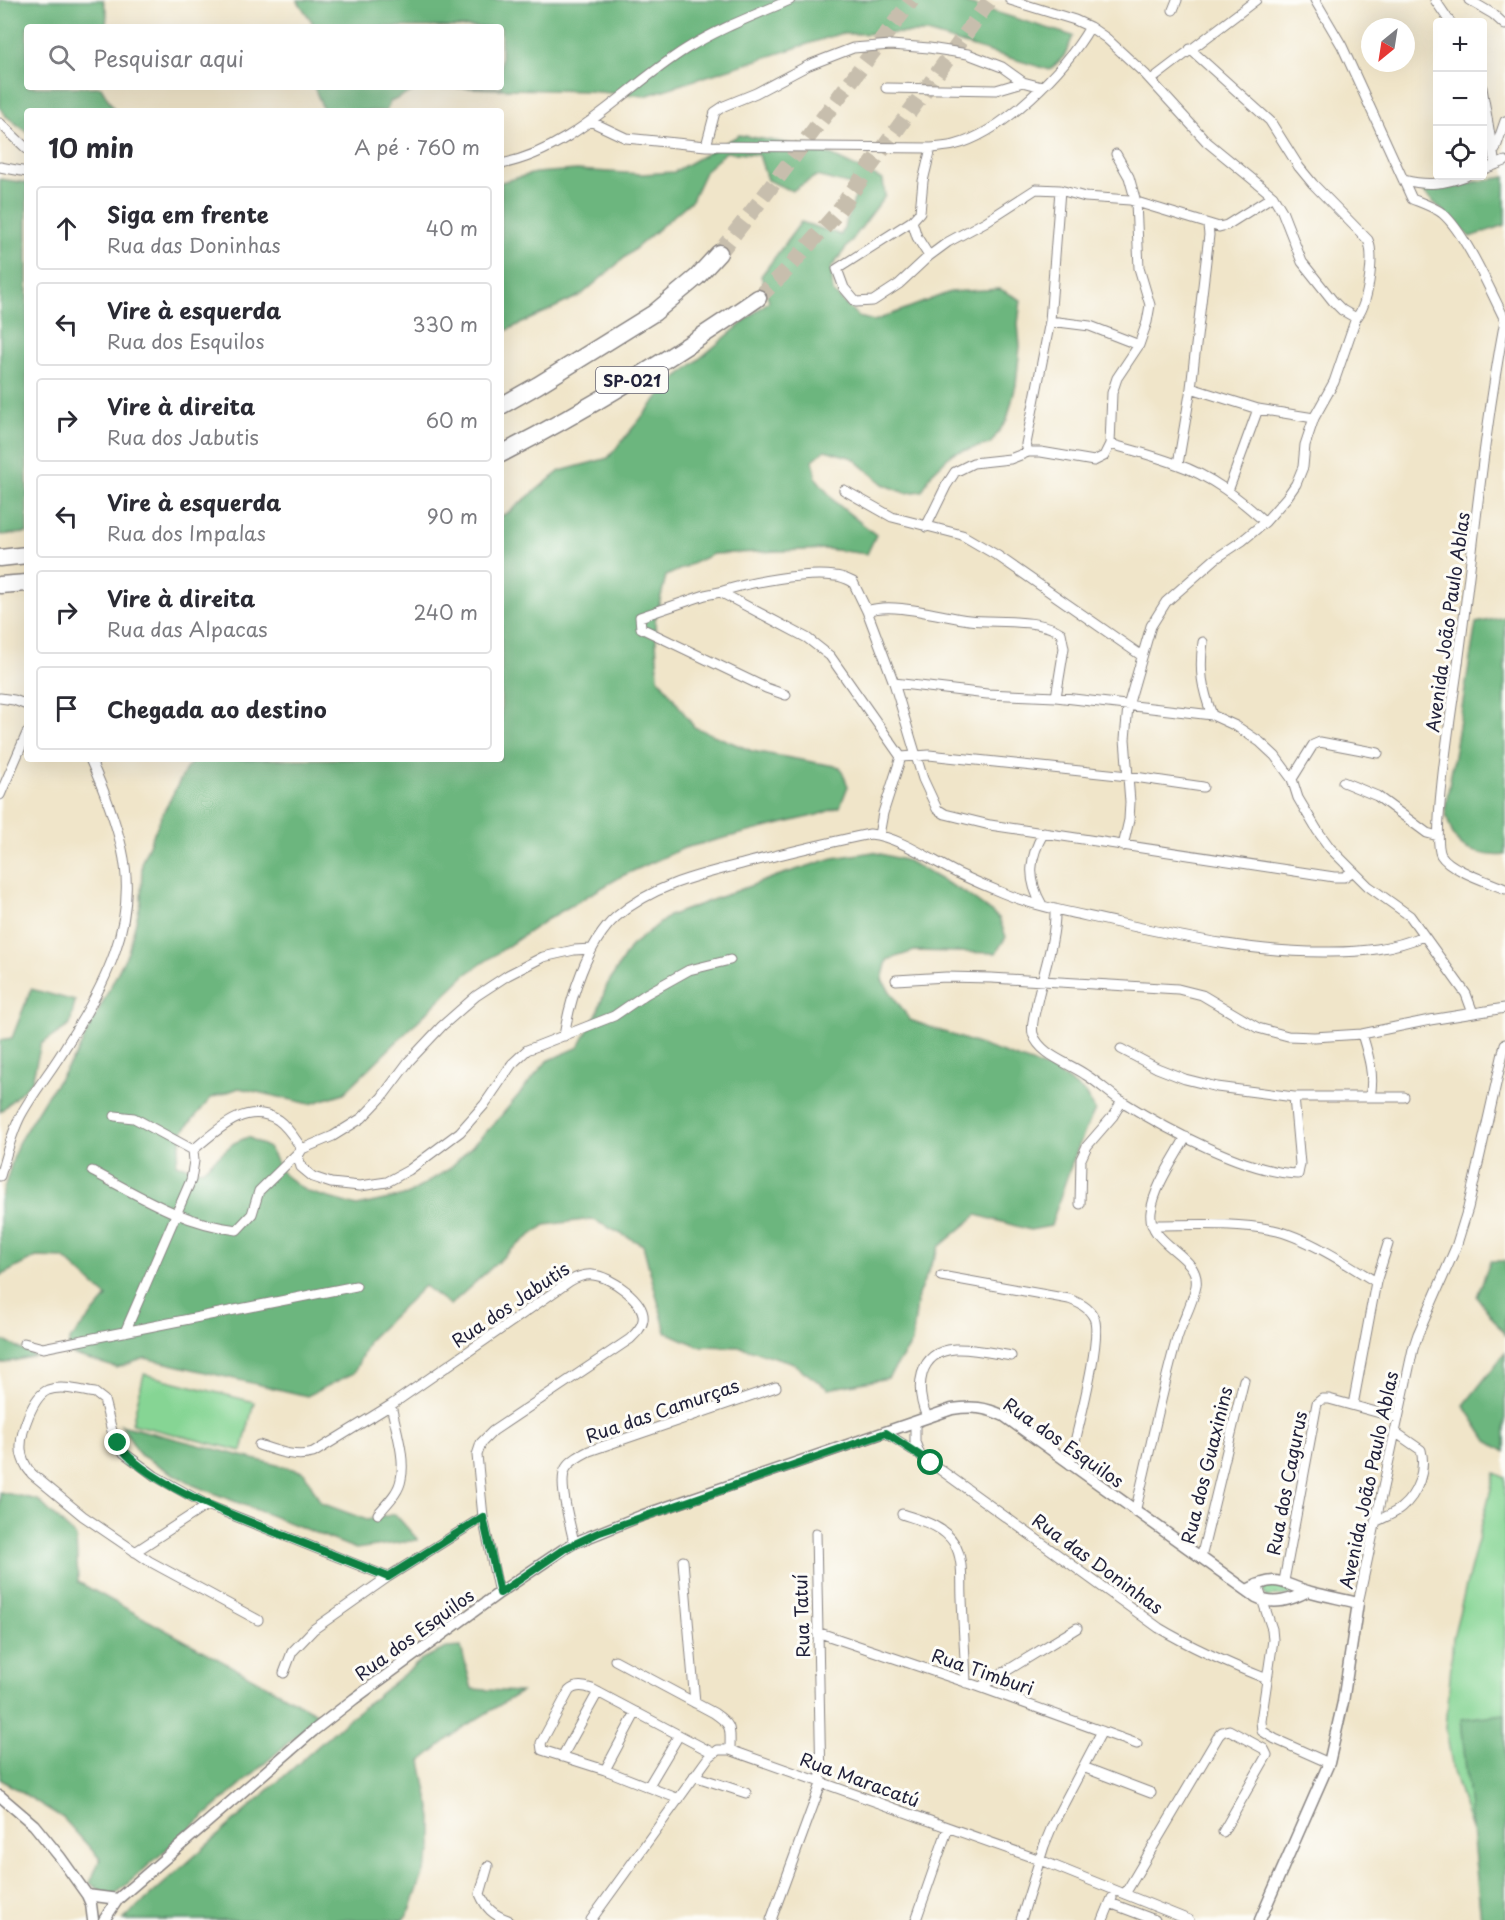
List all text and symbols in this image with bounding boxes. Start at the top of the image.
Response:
north arrow [1361,18,1415,72]
map controls [1433,18,1487,180]
button: + [1433,18,1487,72]
search box [24,24,504,90]
icon: search [45,41,78,74]
text: Pesquisar aqui [93,41,244,74]
button: − [1433,72,1487,126]
button: locate [1433,126,1487,180]
text: 10 min [48,128,134,167]
text: A pé · 760 m [354,132,480,162]
text: Siga em frente [107,197,269,230]
icon: ahead [50,212,83,245]
text: 40 m [426,213,478,243]
text: Rua das Doninhas [107,230,281,260]
text: Vire à esquerda [107,293,281,326]
icon: left [50,308,83,341]
text: 330 m [412,309,478,339]
text: Rua dos Esquilos [107,326,265,356]
road number: SP-021 [596,367,668,393]
text: Vire à direita [107,389,255,422]
icon: right [50,404,83,437]
text: 60 m [426,405,478,435]
text: Rua dos Jabutis [107,422,259,452]
text: Vire à esquerda [107,485,281,518]
icon: left [50,500,83,533]
text: 90 m [427,501,478,531]
street label: Avenida João Paulo Ablas [1418,510,1476,734]
text: Rua dos Impalas [107,518,266,548]
text: Vire à direita [107,581,255,614]
icon: right [50,596,83,629]
text: 240 m [413,597,478,627]
text: Rua das Alpacas [107,614,268,644]
icon: arrive [50,692,83,725]
text: Chegada ao destino [107,692,327,725]
street label: Rua dos Jabutis [446,1255,574,1353]
street label: Avenida João Paulo Ablas [1332,1369,1404,1591]
street label: Rua das Camurças [582,1371,742,1449]
street label: Rua dos Guaxinins [1173,1383,1239,1547]
street label: Rua dos Esquilos [998,1390,1130,1494]
street label: Rua dos Cagurus [1259,1409,1313,1557]
route end [104,1429,130,1455]
route start [917,1449,943,1475]
street label: Rua das Doninhas [1027,1506,1169,1620]
street label: Rua Tatuí [786,1573,816,1658]
street label: Rua dos Esquilos [349,1581,479,1687]
street label: Rua Timburi [928,1641,1038,1701]
street label: Rua Maracatú [796,1745,924,1813]

